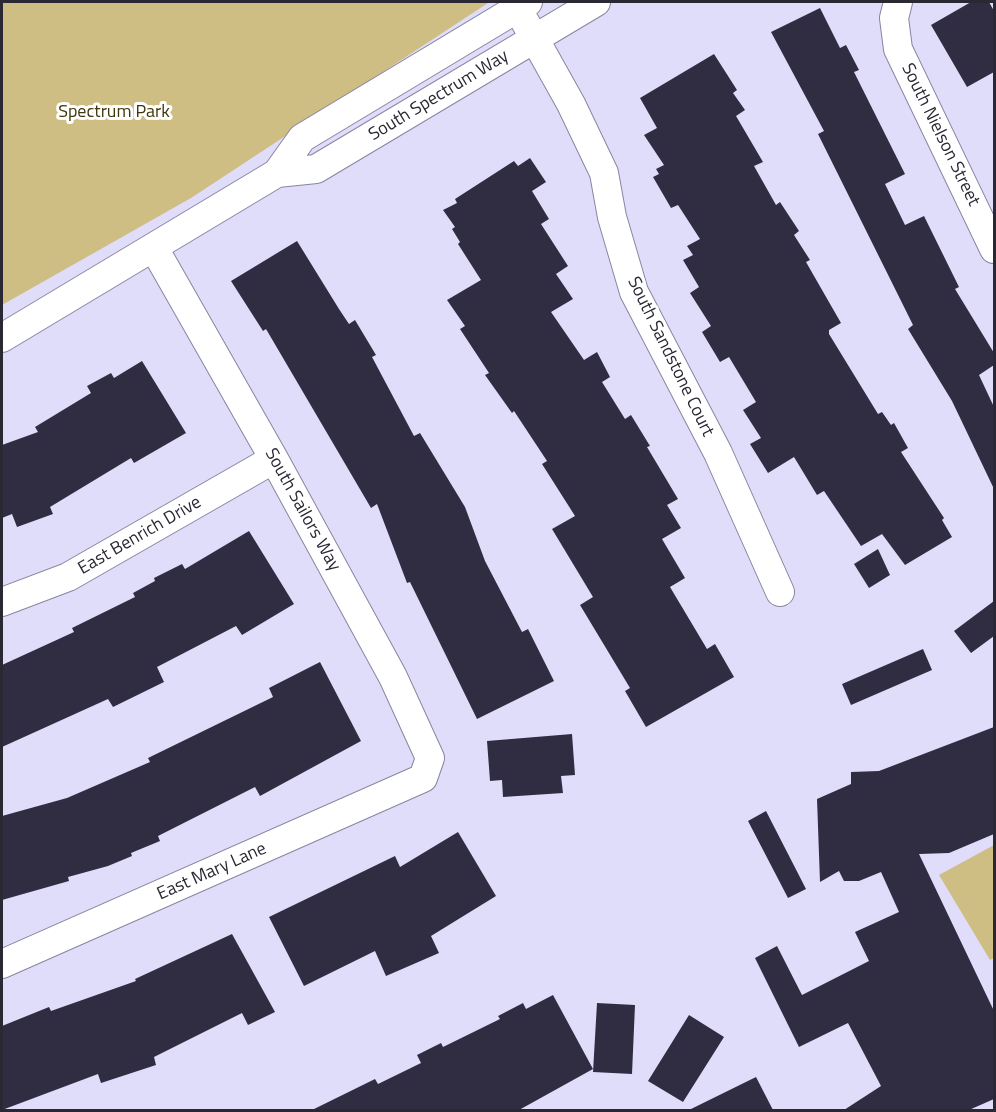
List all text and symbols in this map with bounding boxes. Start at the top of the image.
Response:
street label: South Spectrum Way [365,46,513,146]
street label: South Nielson Street [896,60,984,210]
park label: Spectrum Park [58,102,170,124]
street label: South Sandstone Court [622,274,718,440]
street label: South Sailors Way [259,445,345,575]
street label: East Benrich Drive [75,492,205,580]
street label: East Mary Lane [154,838,270,906]

